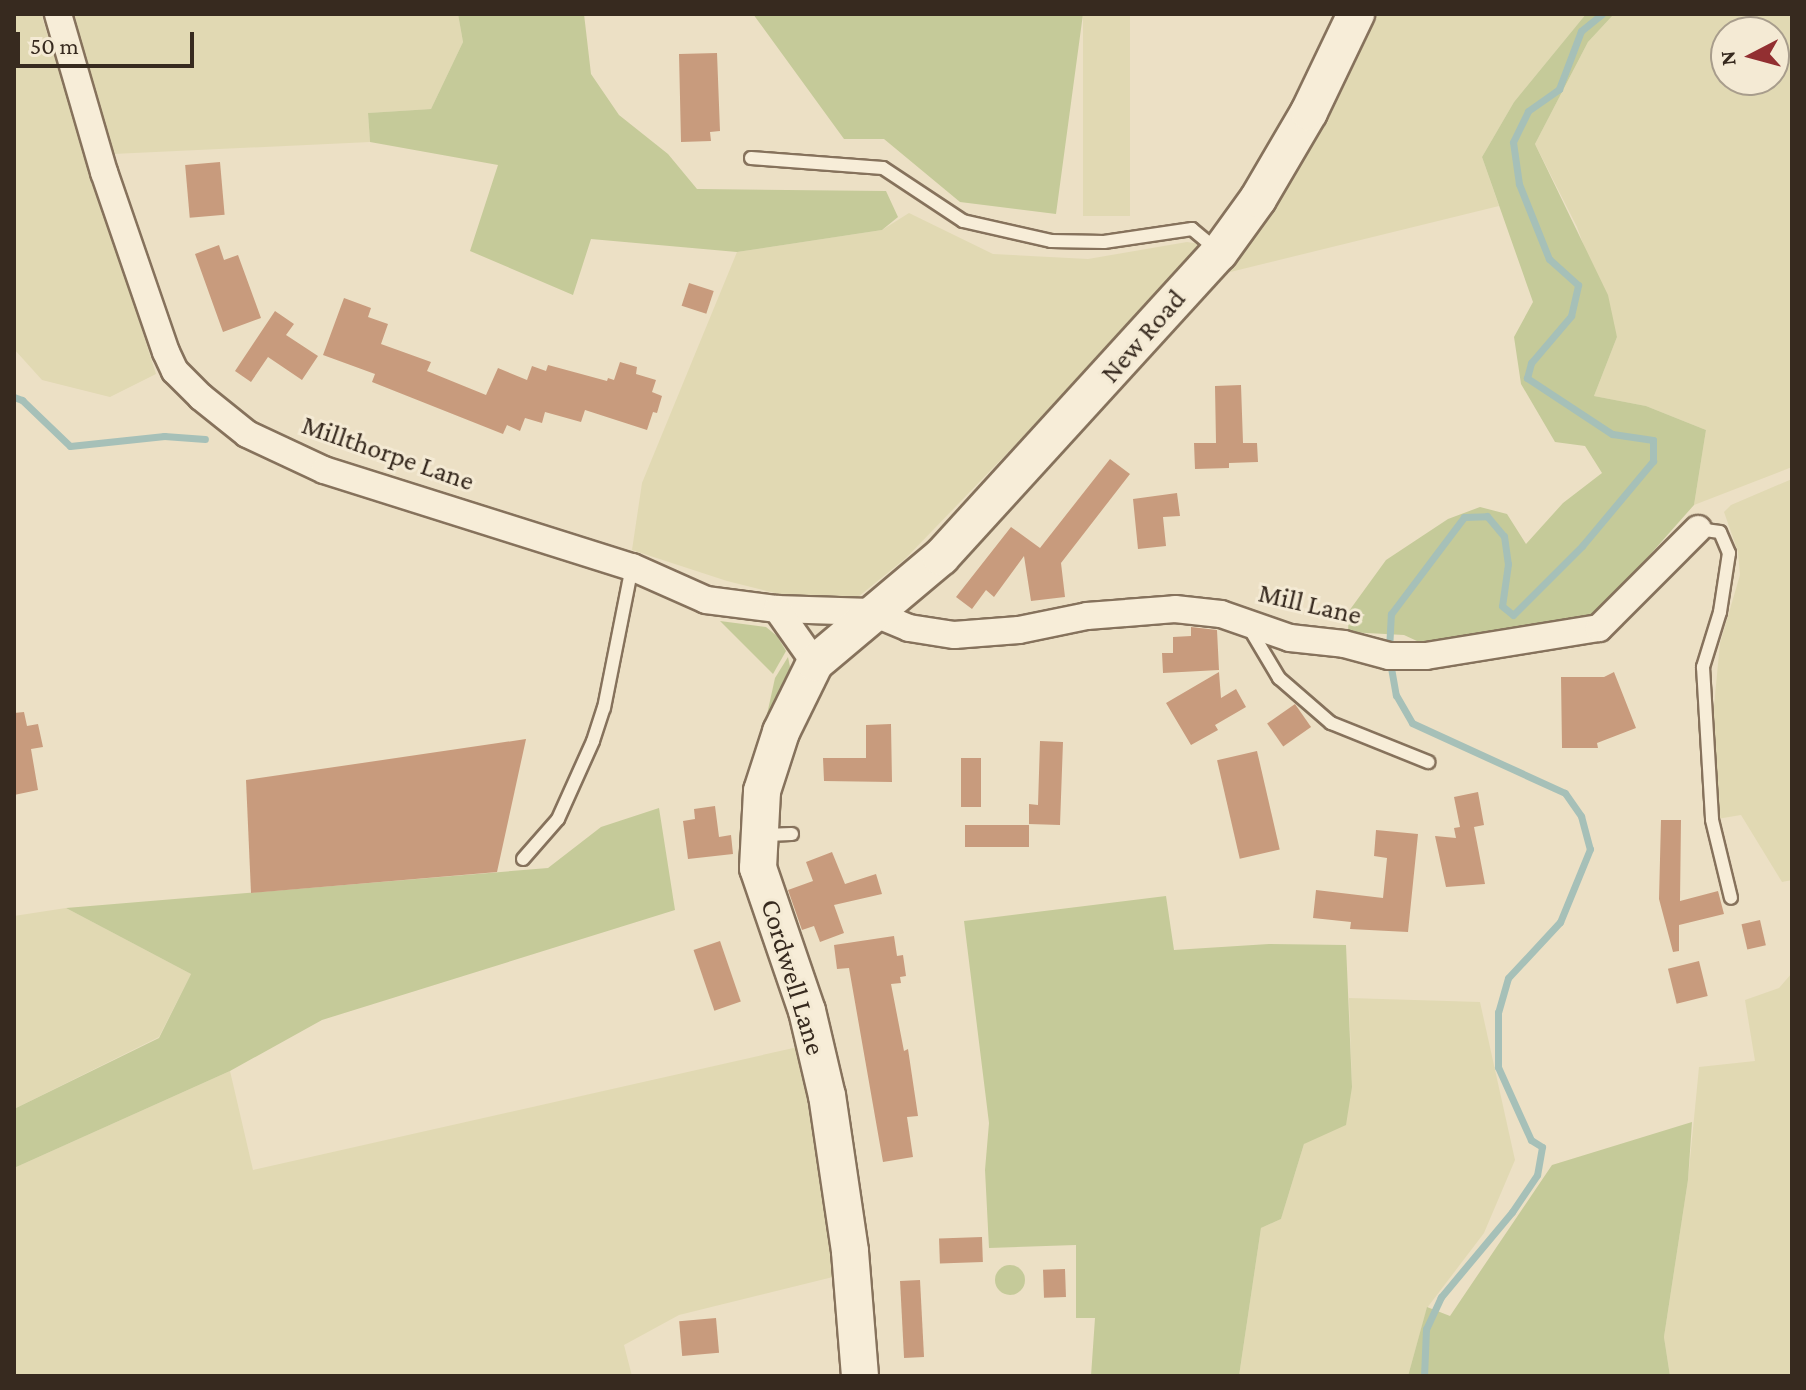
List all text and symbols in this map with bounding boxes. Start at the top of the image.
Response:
scale bar [20,16,198,66]
north arrow [1710,16,1790,96]
text: 50 m [30,32,79,59]
text: N [1714,50,1741,67]
street label: New Road [1093,282,1193,390]
street label: Millthorpe Lane [297,408,479,498]
street label: Mill Lane [1255,576,1365,632]
street label: Cordwell Lane [753,895,833,1059]

